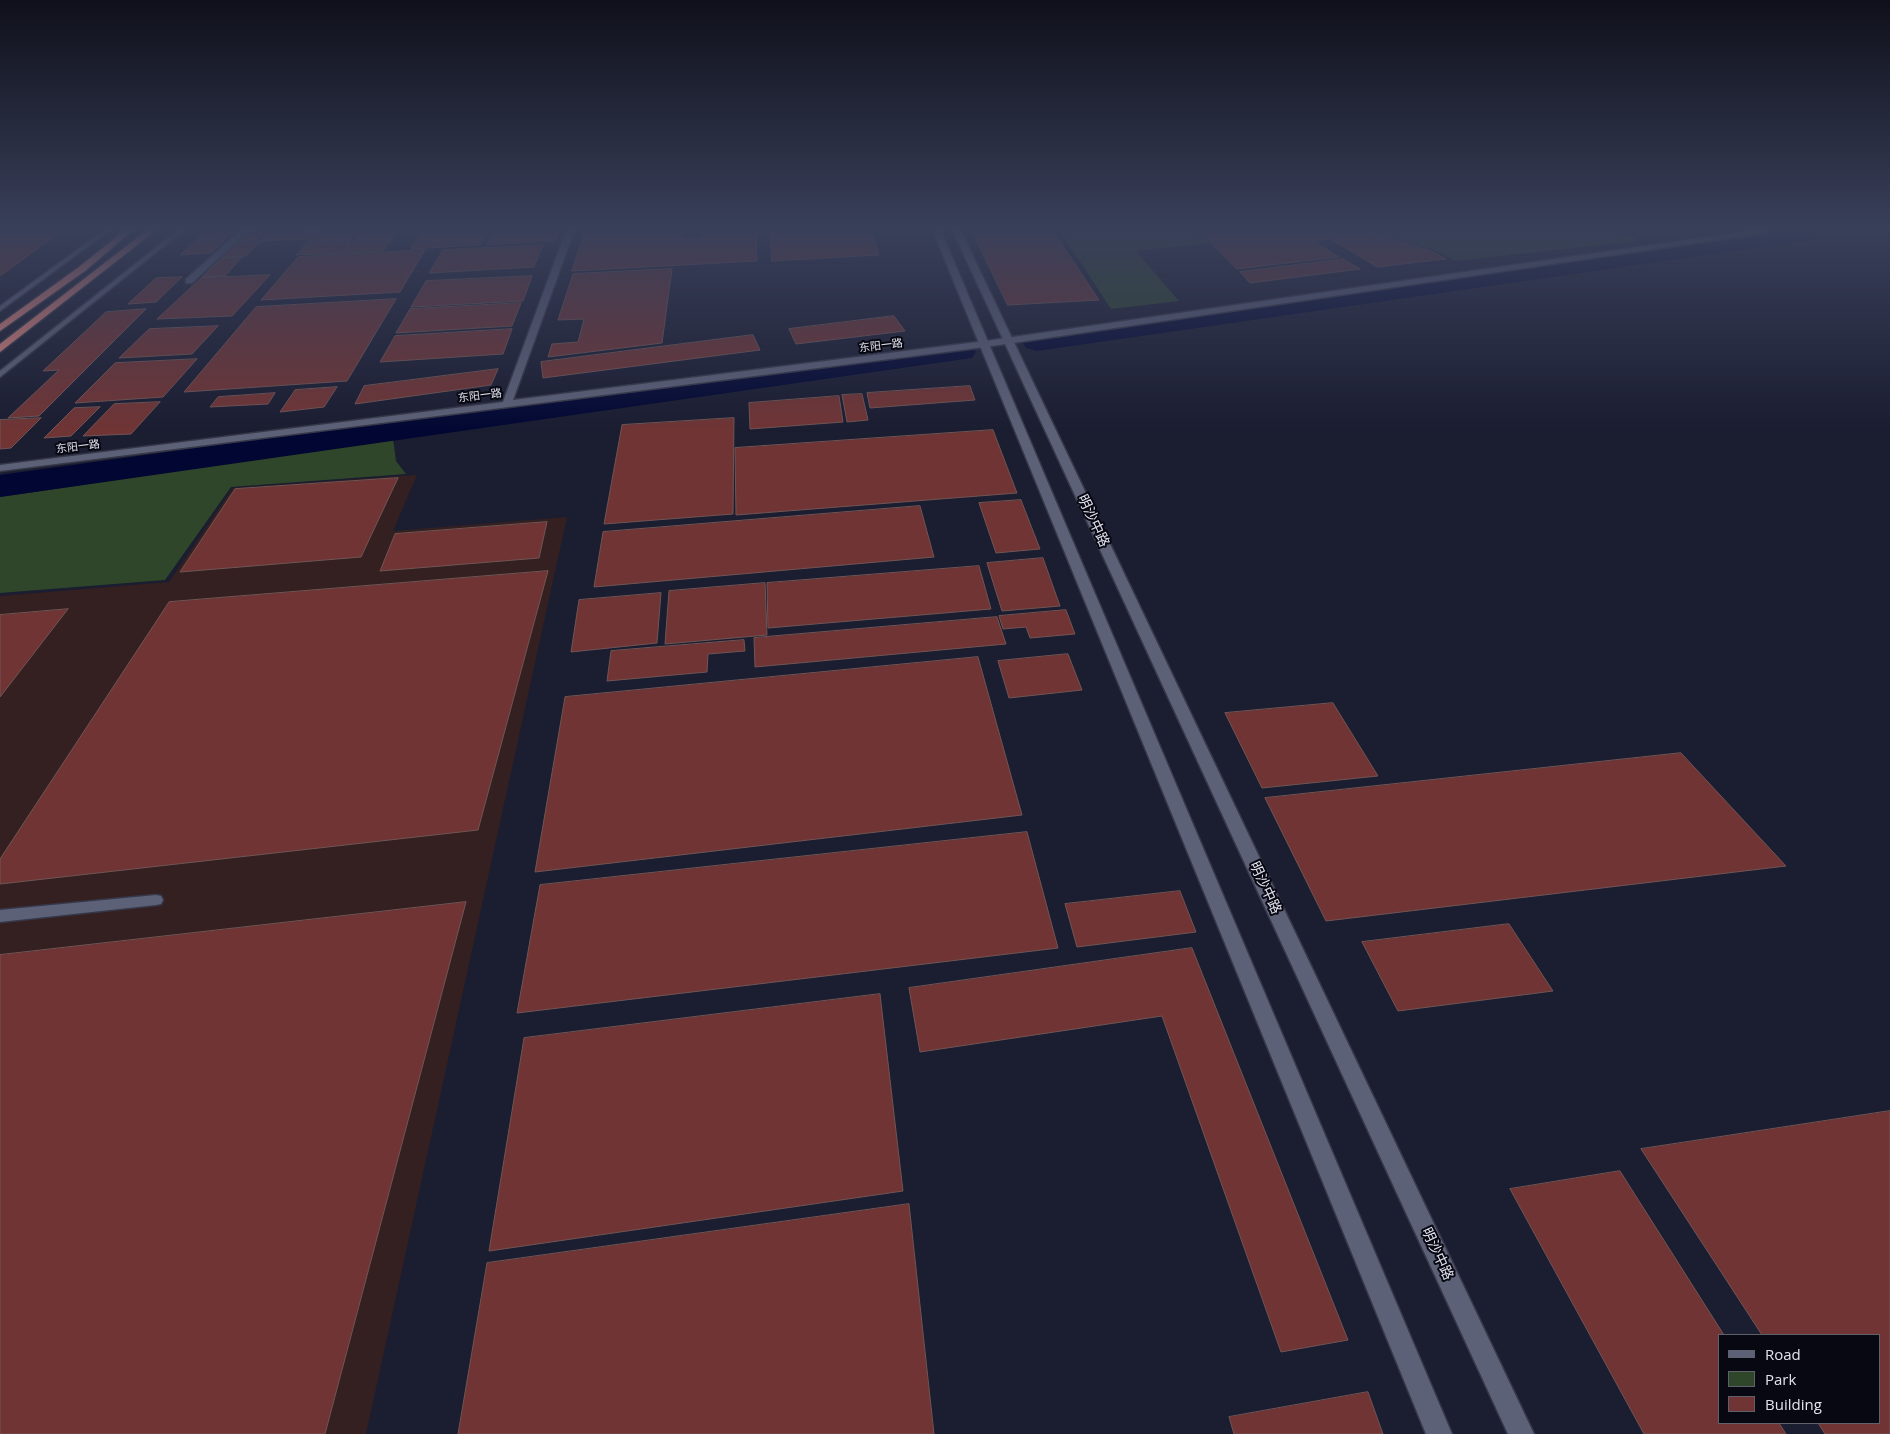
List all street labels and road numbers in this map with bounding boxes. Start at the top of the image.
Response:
street label: 东阳一路 [858,337,904,355]
street label: 东阳一路 [457,387,503,405]
street label: 东阳一路 [55,438,101,456]
street label: 明沙中路 [1074,492,1112,550]
street label: 明沙中路 [1246,859,1284,917]
street label: 明沙中路 [1418,1225,1456,1283]

